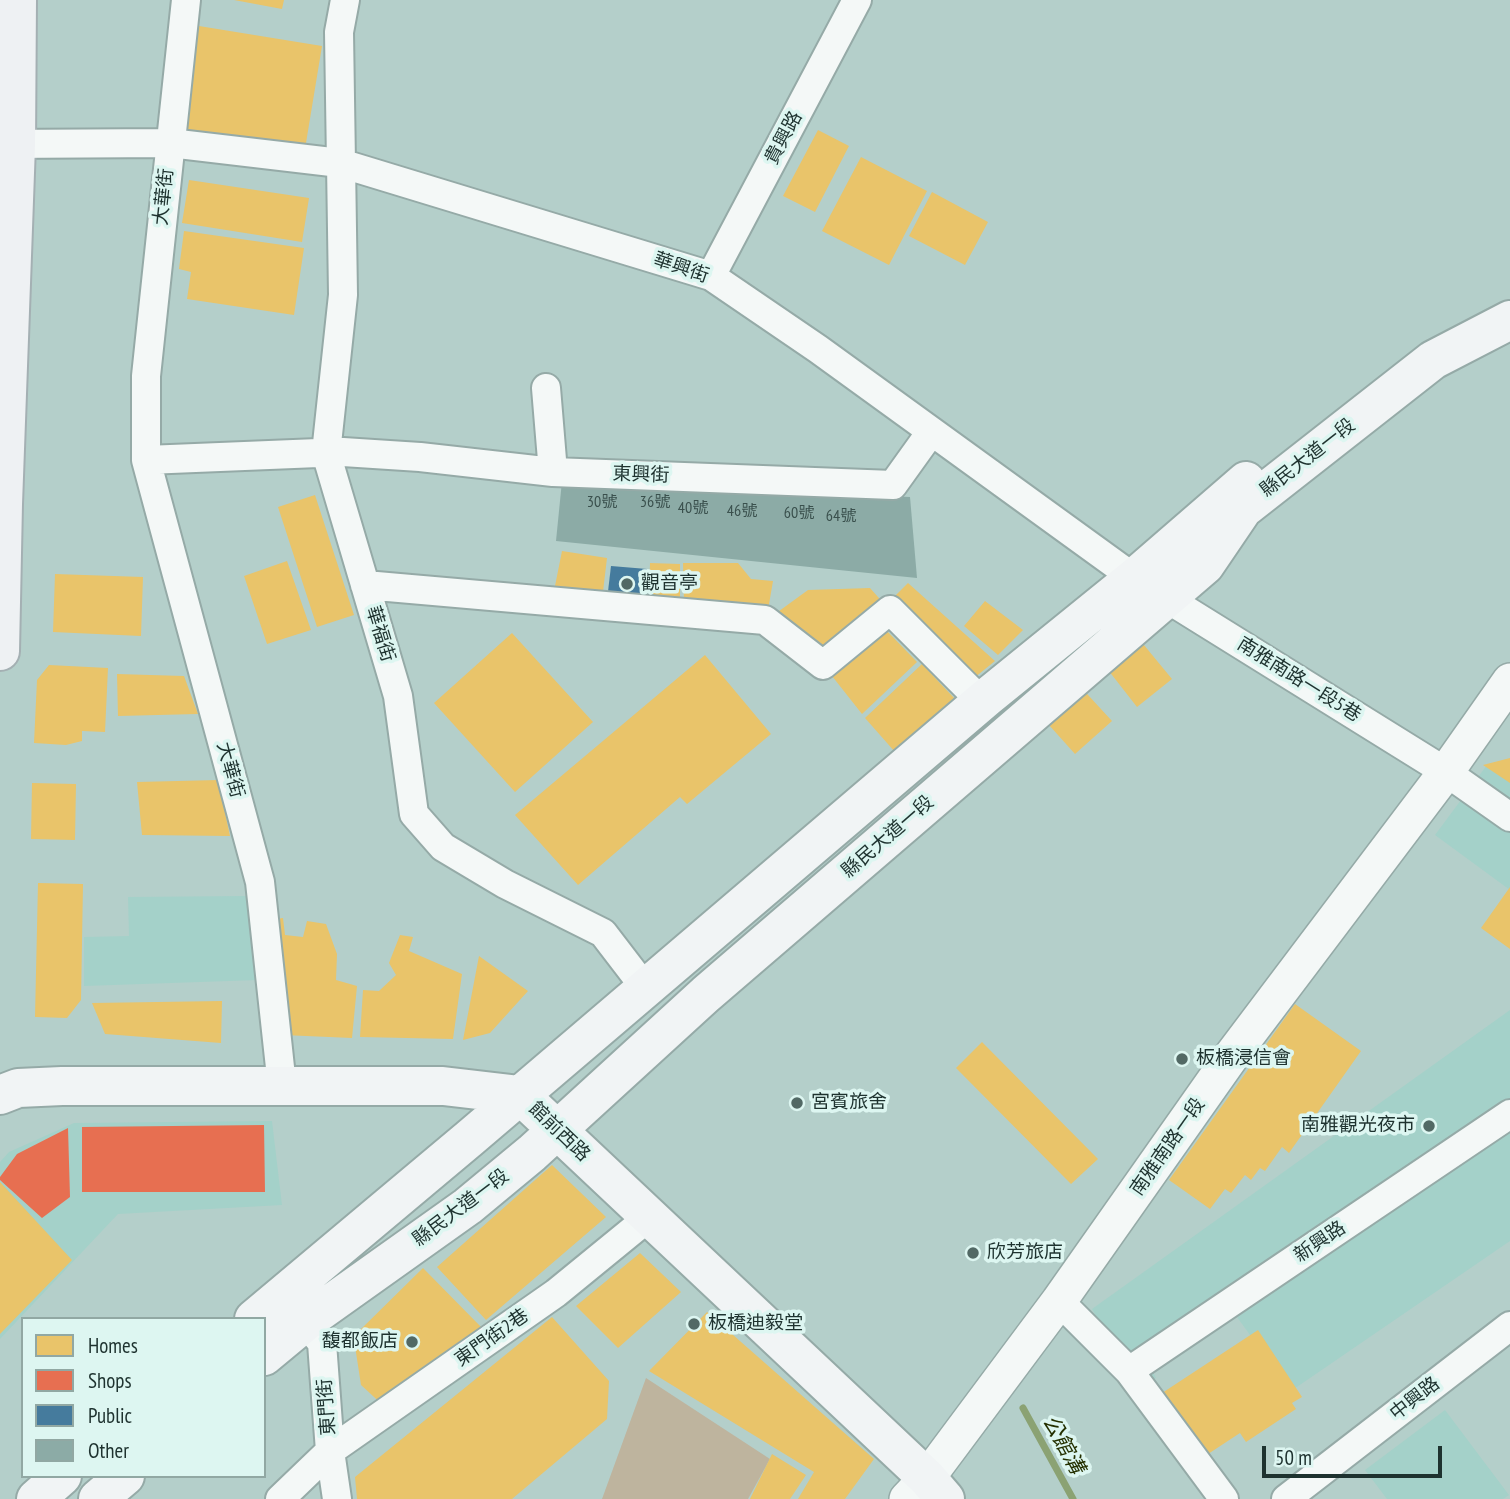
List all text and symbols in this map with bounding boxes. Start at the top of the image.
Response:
street label: 貴興路 [761,107,807,169]
street label: 大華街 [150,167,178,227]
street label: 華興街 [650,248,712,288]
street label: 縣民大道一段 [1256,414,1360,502]
street label: 東興街 [612,463,670,487]
house number: 30號 [587,492,617,512]
house number: 36號 [640,492,670,512]
house number: 40號 [678,498,708,518]
house number: 46號 [727,501,757,521]
house number: 60號 [784,503,814,523]
house number: 64號 [826,506,856,526]
place label: 觀音亭 [641,573,698,595]
marker: 觀音亭 [619,576,635,592]
street label: 華福街 [361,603,399,665]
street label: 南雅南路一段5巷 [1233,633,1365,727]
street label: 大華街 [212,740,248,800]
street label: 縣民大道一段 [838,791,938,883]
place label: 板橋浸信會 [1196,1048,1291,1070]
marker: 板橋浸信會 [1174,1051,1190,1067]
place label: 宮賓旅舍 [811,1092,887,1114]
street label: 南雅南路一段 [1126,1094,1210,1200]
marker: 宮賓旅舍 [789,1095,805,1111]
street label: 館前西路 [524,1097,594,1167]
place label: 南雅觀光夜市 [1301,1115,1415,1137]
marker: 南雅觀光夜市 [1421,1118,1437,1134]
street label: 縣民大道一段 [409,1165,513,1251]
street label: 新興路 [1290,1217,1350,1267]
place label: 欣芳旅店 [987,1242,1063,1264]
marker: 欣芳旅店 [965,1245,981,1261]
street label: 東門街2巷 [451,1304,533,1372]
place label: 板橋迪毅堂 [708,1313,803,1335]
marker: 板橋迪毅堂 [686,1316,702,1332]
legend [21,1317,266,1478]
place label: 馥都飯店 [322,1331,398,1353]
text: Homes [88,1332,138,1359]
marker: 馥都飯店 [404,1334,420,1350]
text: Shops [88,1367,132,1394]
street label: 中興路 [1386,1372,1444,1426]
street label: 東門街 [314,1378,340,1436]
text: Public [88,1402,132,1429]
water label: 公館溝 [1037,1411,1089,1479]
scale bar [1265,1432,1445,1476]
text: Other [88,1437,129,1464]
text: 50 m [1275,1444,1312,1471]

